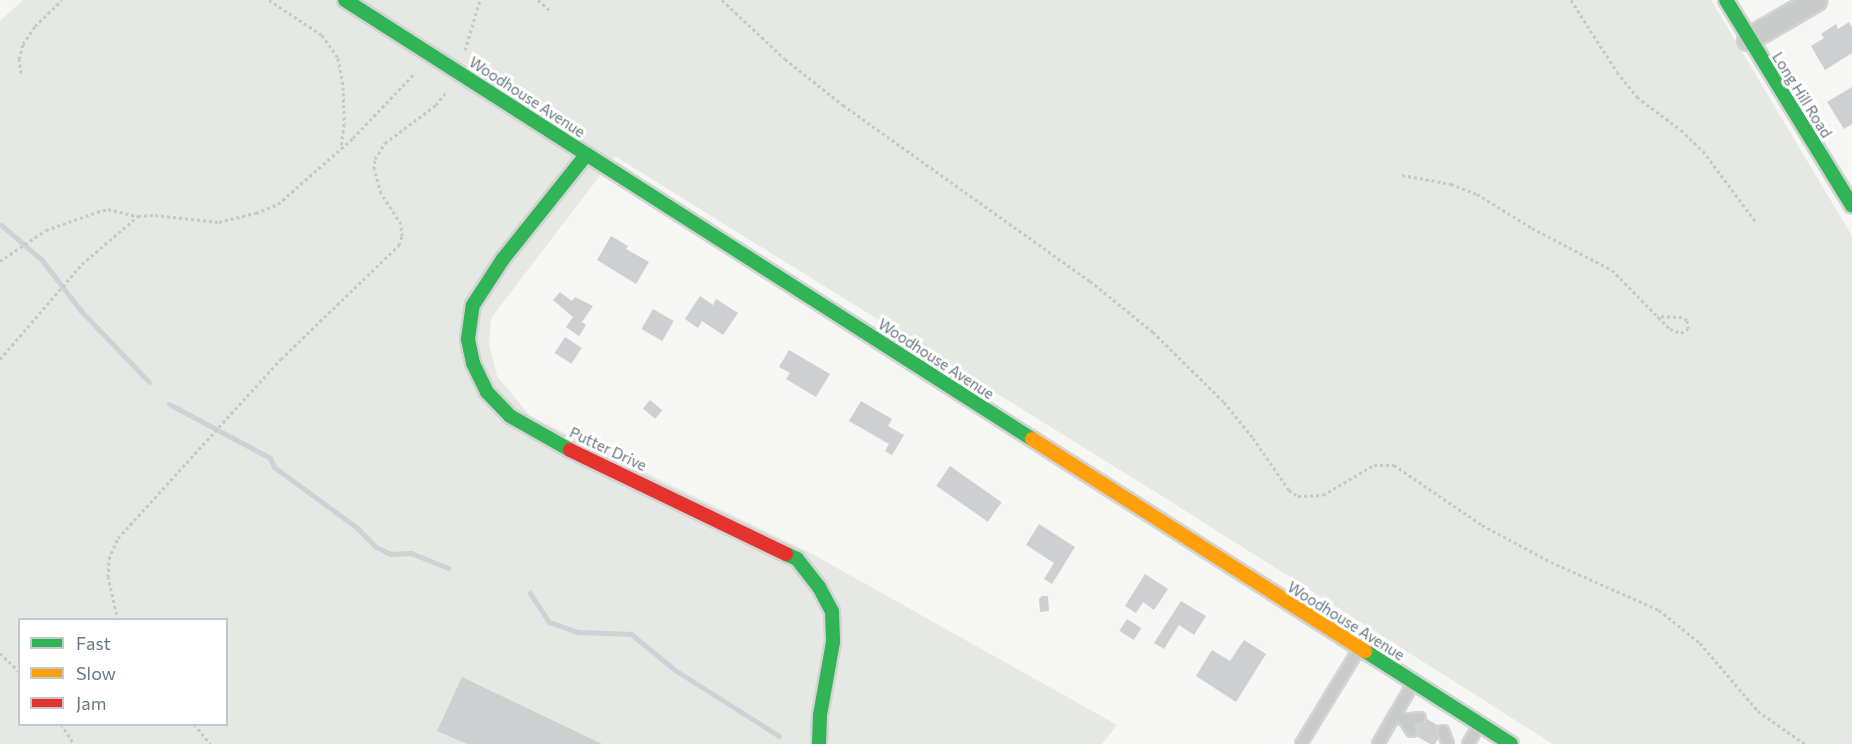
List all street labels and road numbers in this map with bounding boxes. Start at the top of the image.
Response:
street label: Long Hill Road [1768,49,1836,141]
street label: Woodhouse Avenue [466,53,588,141]
street label: Woodhouse Avenue [875,315,997,403]
street label: Putter Drive [567,423,649,475]
street label: Woodhouse Avenue [1284,578,1408,664]

